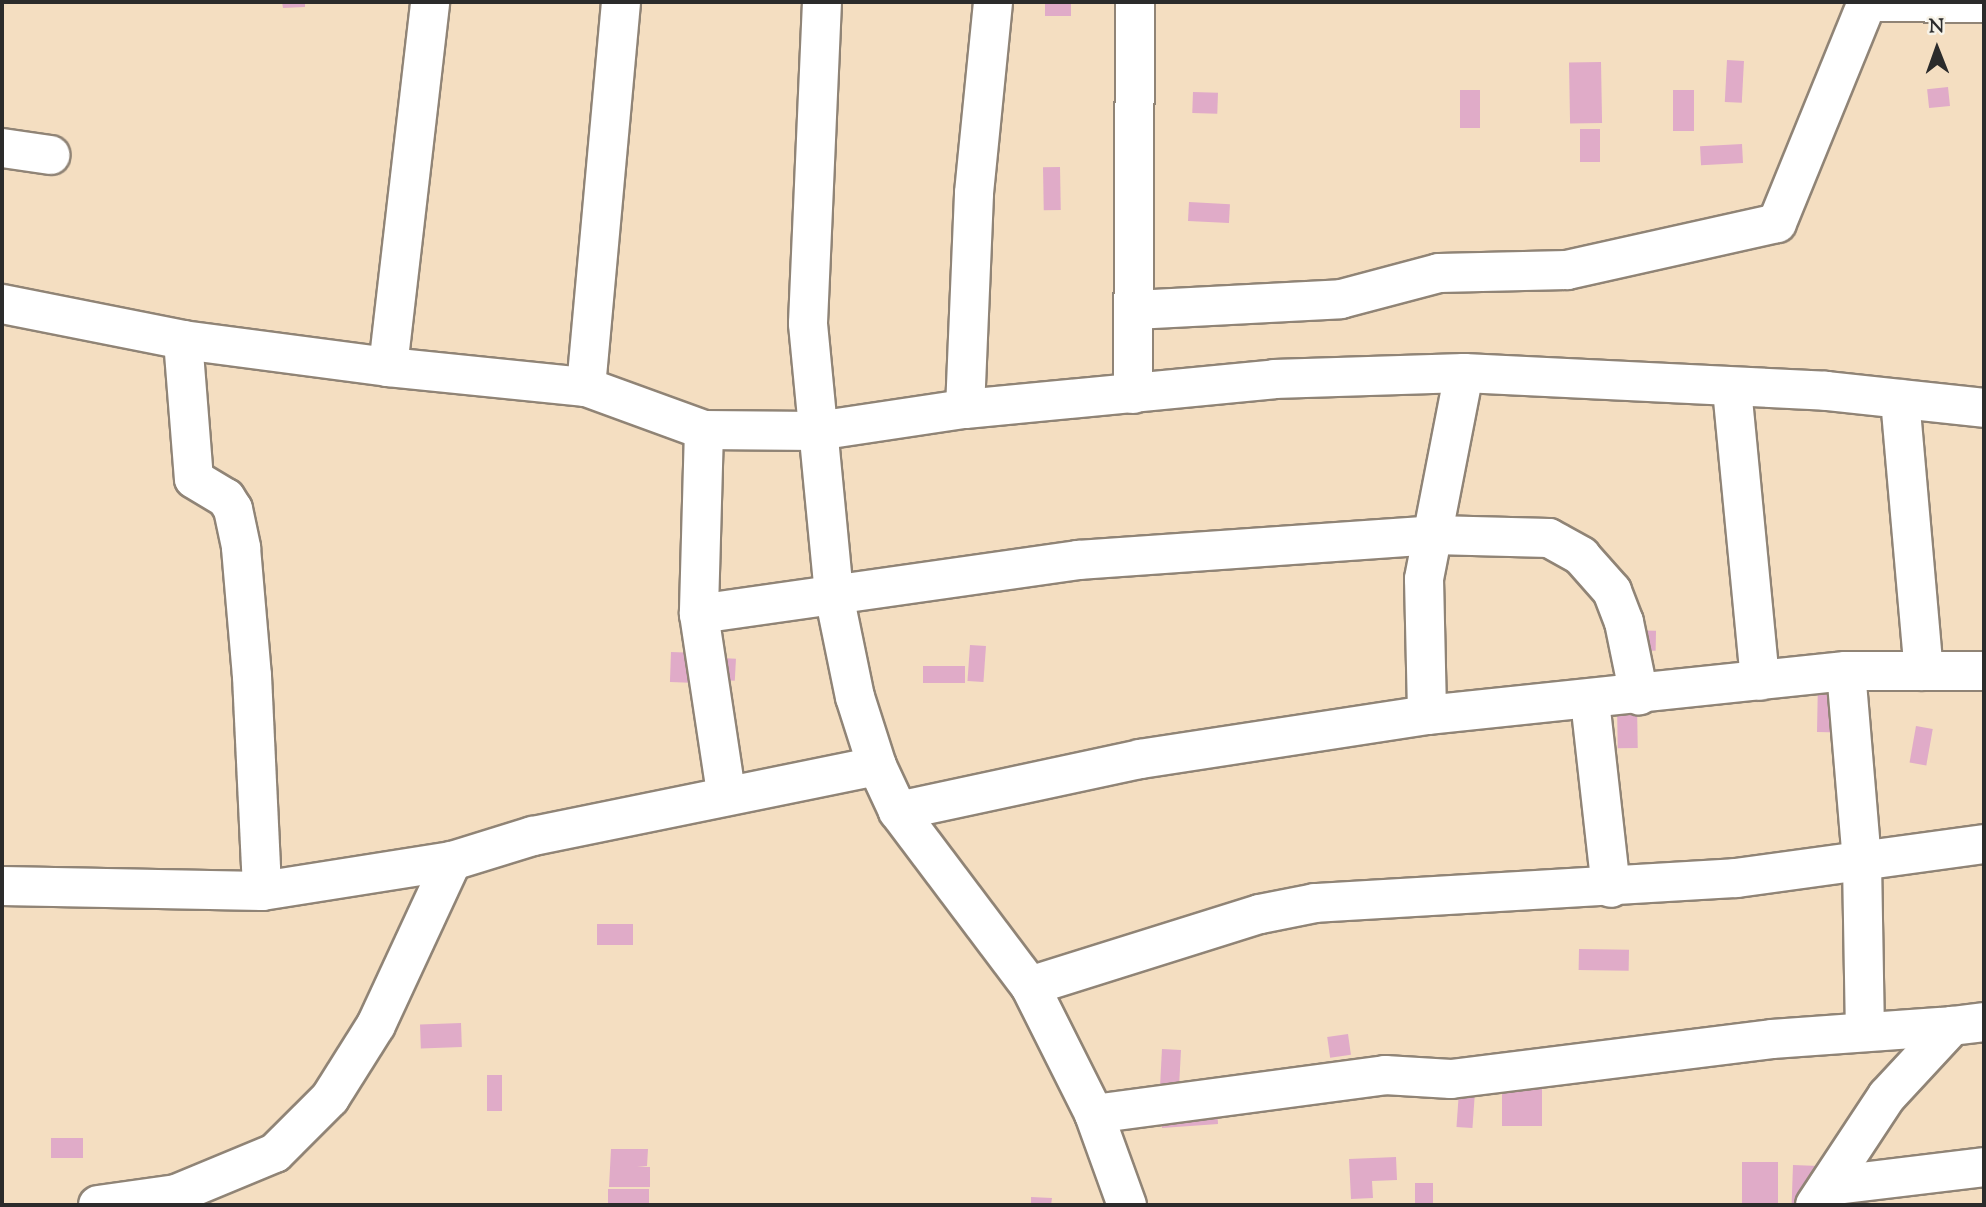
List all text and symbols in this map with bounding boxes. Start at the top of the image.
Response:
north arrow [1902,14,1972,84]
text: N [1929,14,1944,41]

